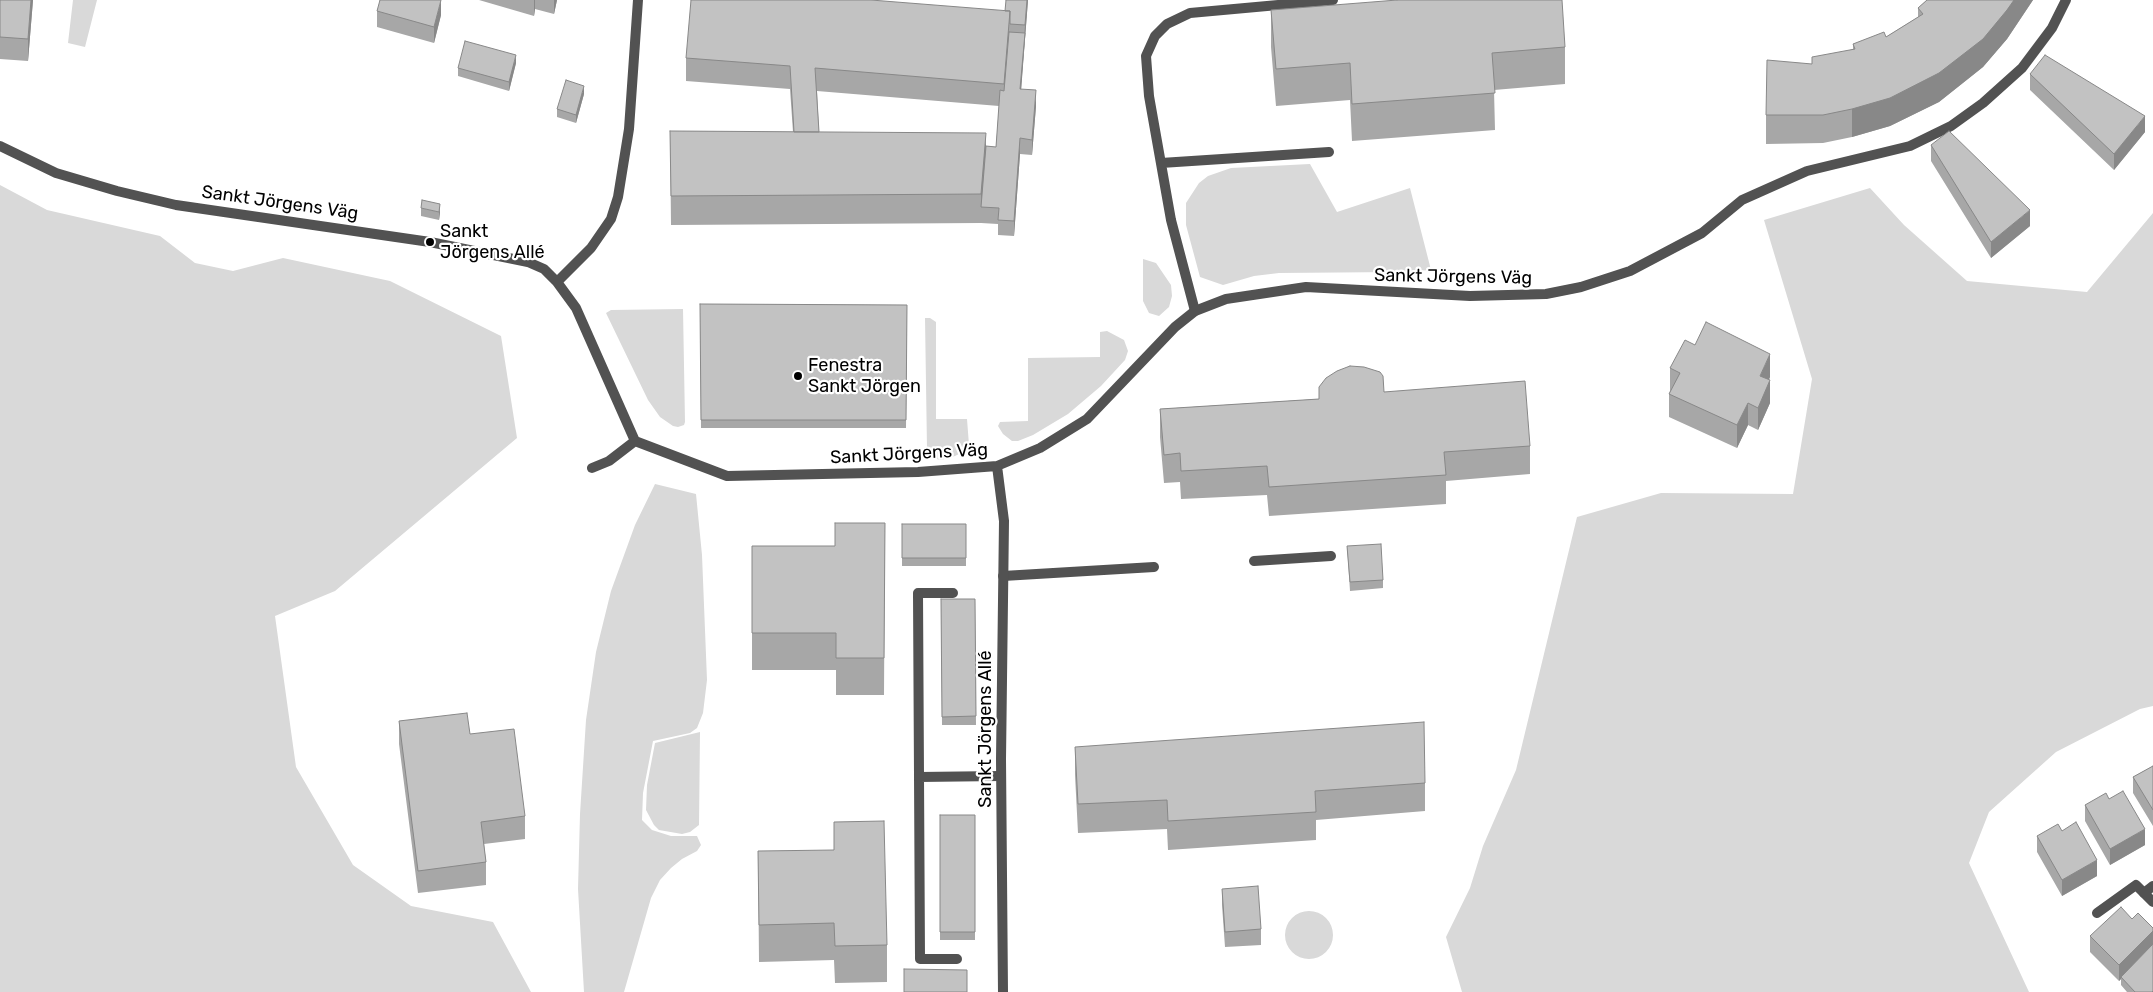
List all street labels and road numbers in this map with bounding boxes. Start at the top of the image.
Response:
street label: Sankt Jörgens Väg [200,181,360,225]
street label: Sankt Jörgens Väg [1374,265,1532,289]
street label: Sankt Jörgens Väg [830,439,988,469]
street label: Sankt Jörgens Allé [975,650,997,808]

